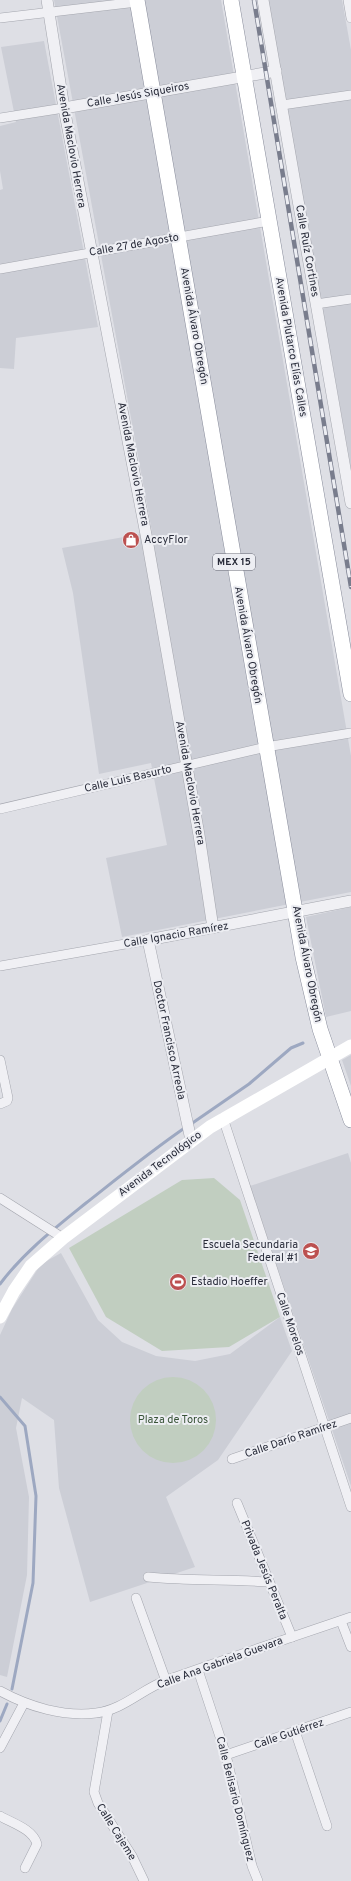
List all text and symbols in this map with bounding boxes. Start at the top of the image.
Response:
street label: Calle Jesús Siqueiros [86,79,190,111]
street label: Avenida Maclovio Herrera [53,83,89,209]
street label: Calle Ruíz Cortines [292,204,322,298]
street label: Calle 27 de Agosto [88,230,180,260]
street label: Avenida Álvaro Obregón [177,266,212,386]
street label: Avenida Plutarco Elías Calles [272,276,310,418]
street label: Avenida Maclovio Herrera [114,401,152,527]
shop icon: AccyFlor [121,530,141,550]
place label: AccyFlor [144,533,189,547]
road number: MEX 15 [213,554,255,570]
street label: Avenida Álvaro Obregón [231,585,266,705]
street label: Avenida Maclovio Herrera [172,720,208,846]
street label: Calle Luis Basurto [83,762,173,796]
street label: Avenida Álvaro Obregón [289,904,326,1024]
street label: Calle Ignacio Ramírez [122,919,230,951]
street label: Doctor Francisco Arreola [150,979,189,1101]
street label: Avenida Tecnológico [115,1128,205,1200]
place label: Escuela Secundaria Federal #1 [202,1238,298,1265]
school or university icon: Escuela Secundaria Federal #1 [301,1241,321,1261]
sports icon: Estadio Hoeffer [168,1272,188,1292]
place label: Estadio Hoeffer [191,1275,269,1289]
street label: Calle Morelos [273,1290,307,1358]
park label: Plaza de Toros [138,1413,208,1427]
street label: Calle Darío Ramírez [243,1417,339,1461]
street label: Privada Jesús Peralta [238,1518,290,1622]
street label: Calle Ana Gabriela Guevara [155,1634,285,1692]
street label: Calle Gutiérrez [252,1715,326,1753]
street label: Calle Belisario Domínguez [213,1735,257,1863]
street label: Calle Cajeme [93,1801,139,1863]

